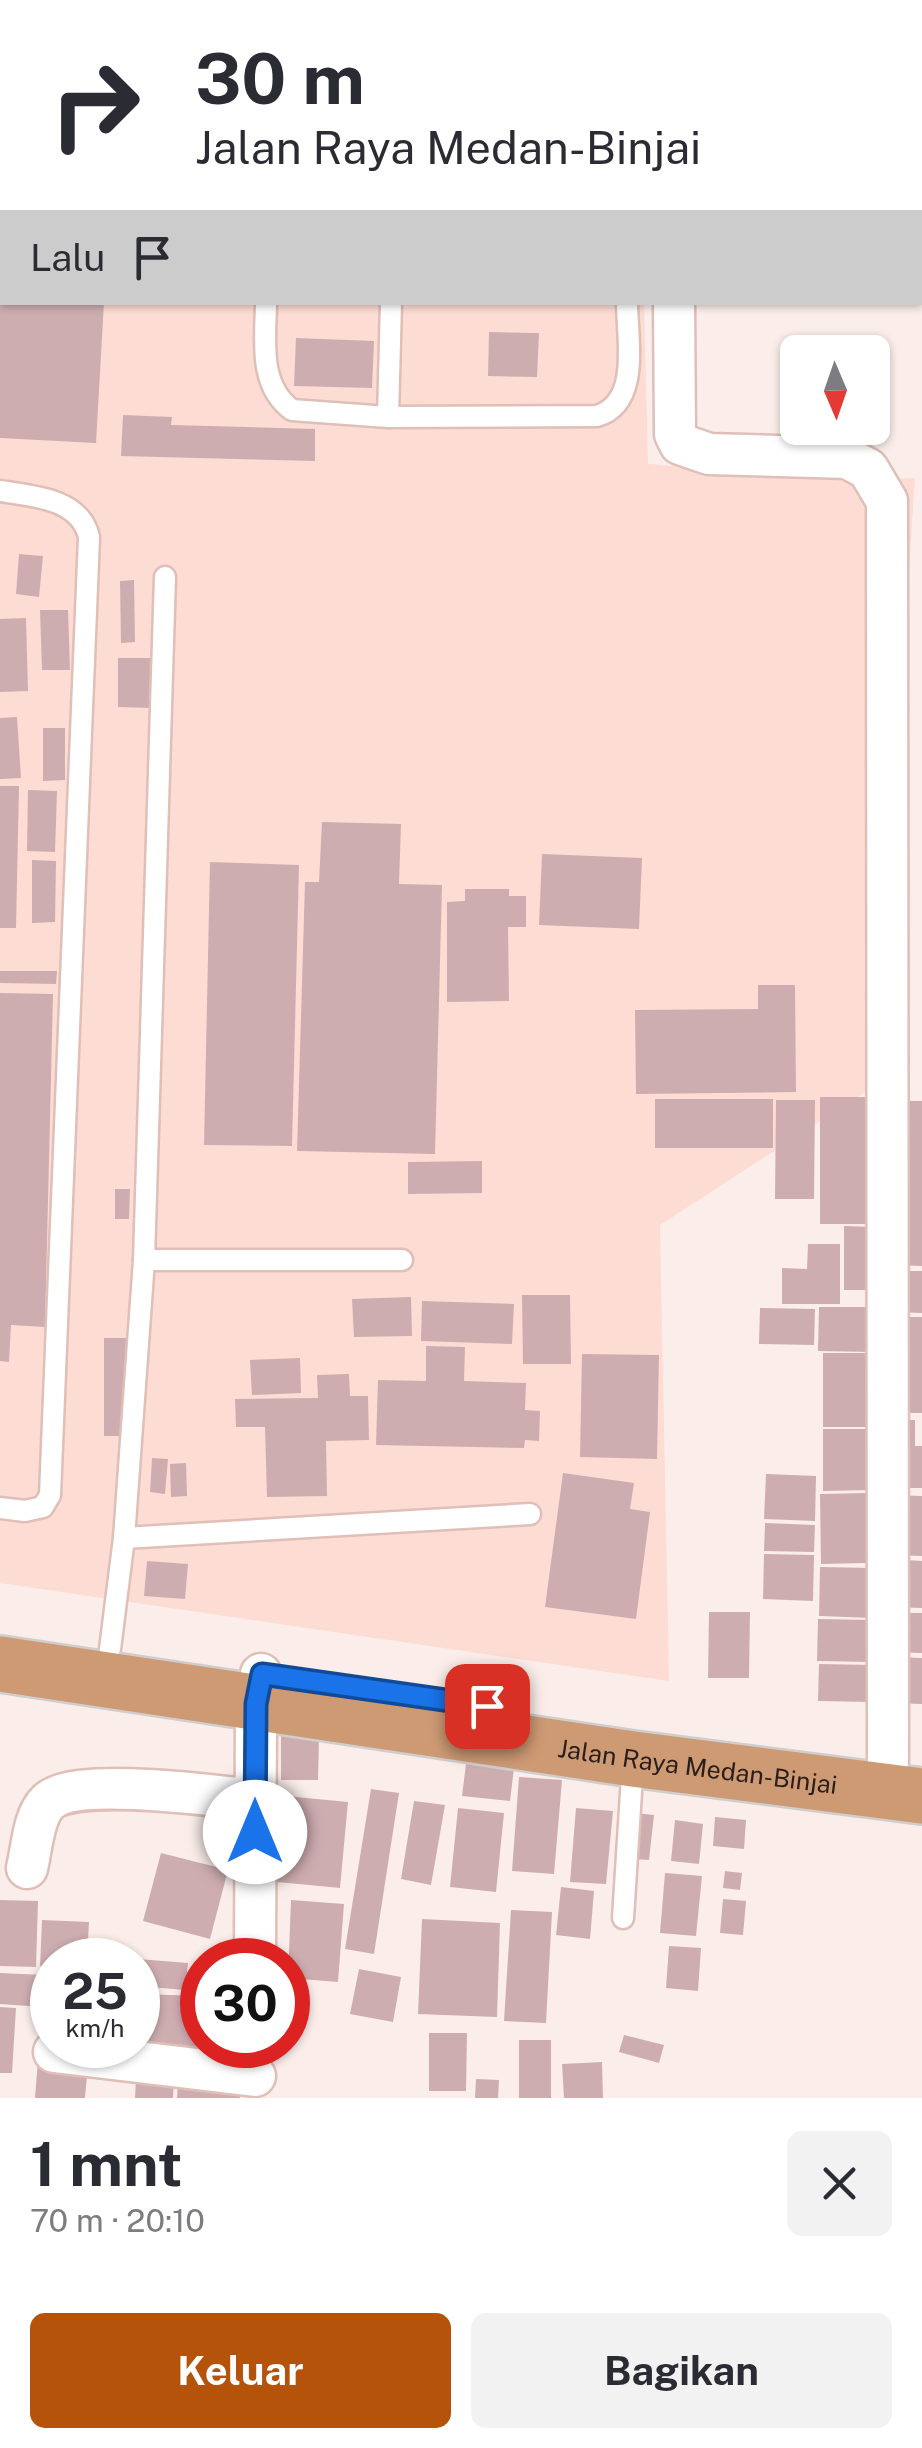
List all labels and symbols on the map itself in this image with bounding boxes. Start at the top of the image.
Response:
north arrow [780,335,890,445]
pin [445,1664,530,1749]
street label: Jalan Raya Medan-Binjai [556,1733,839,1800]
position arrow [203,1780,307,1884]
speed limit sign: 30 [180,1938,310,2068]

